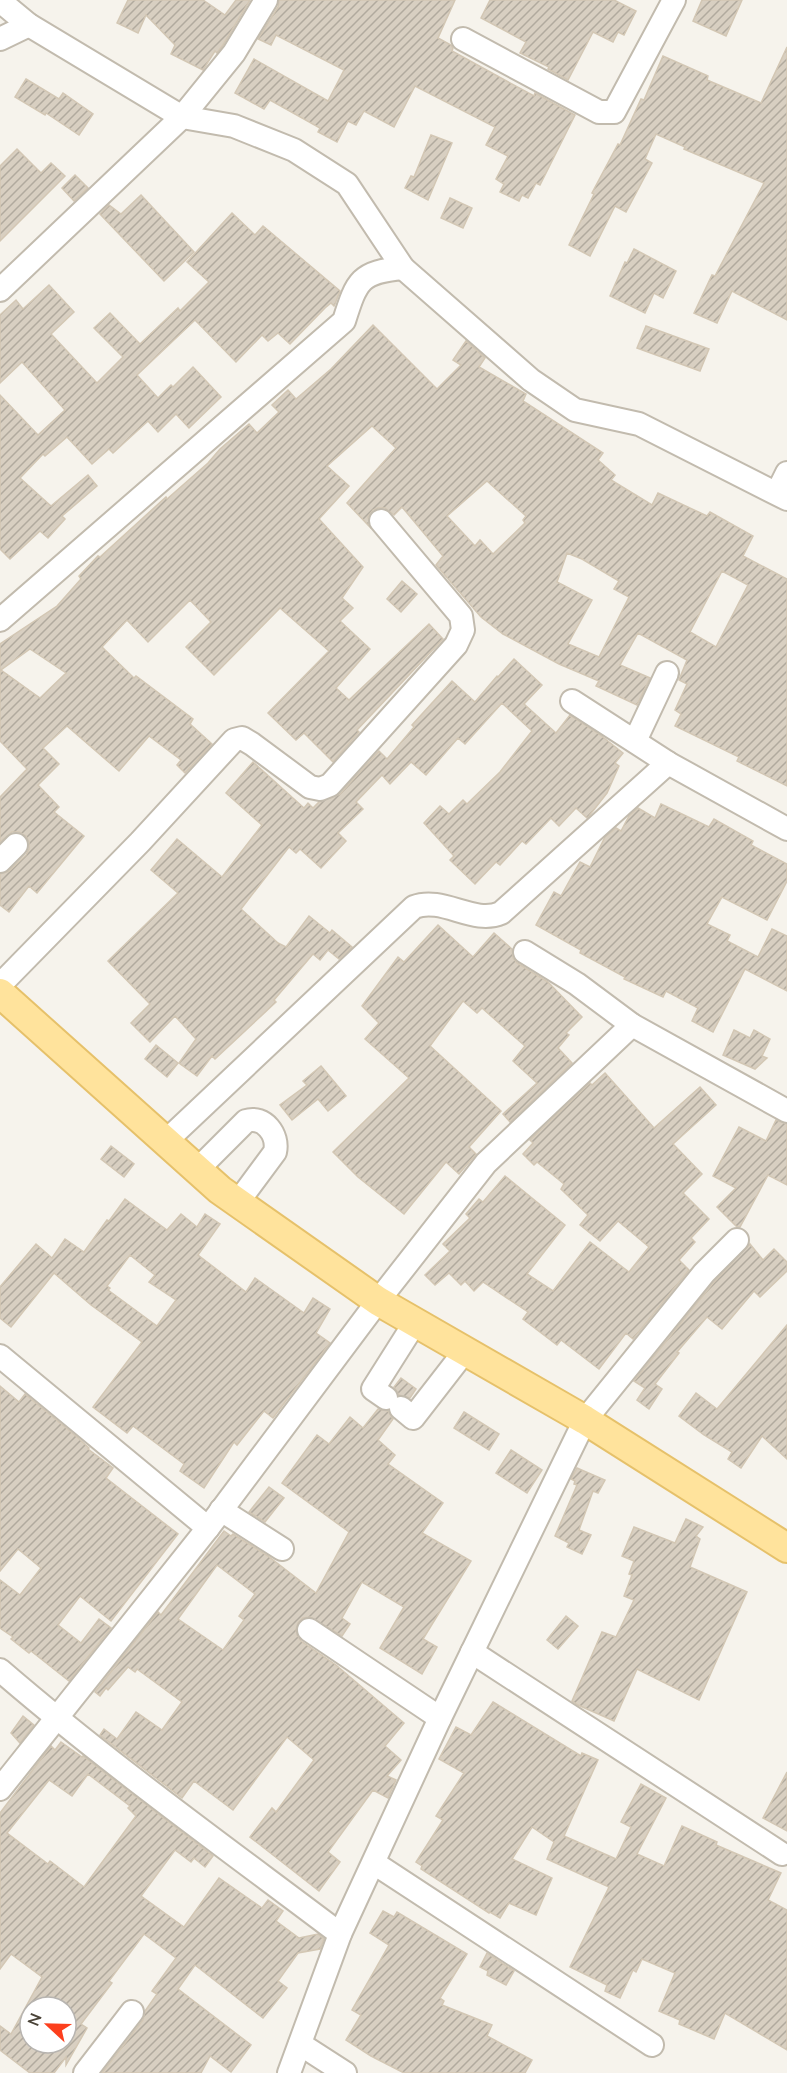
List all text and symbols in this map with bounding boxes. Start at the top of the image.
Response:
north arrow [18,1995,78,2055]
text: N [23,2010,46,2029]

